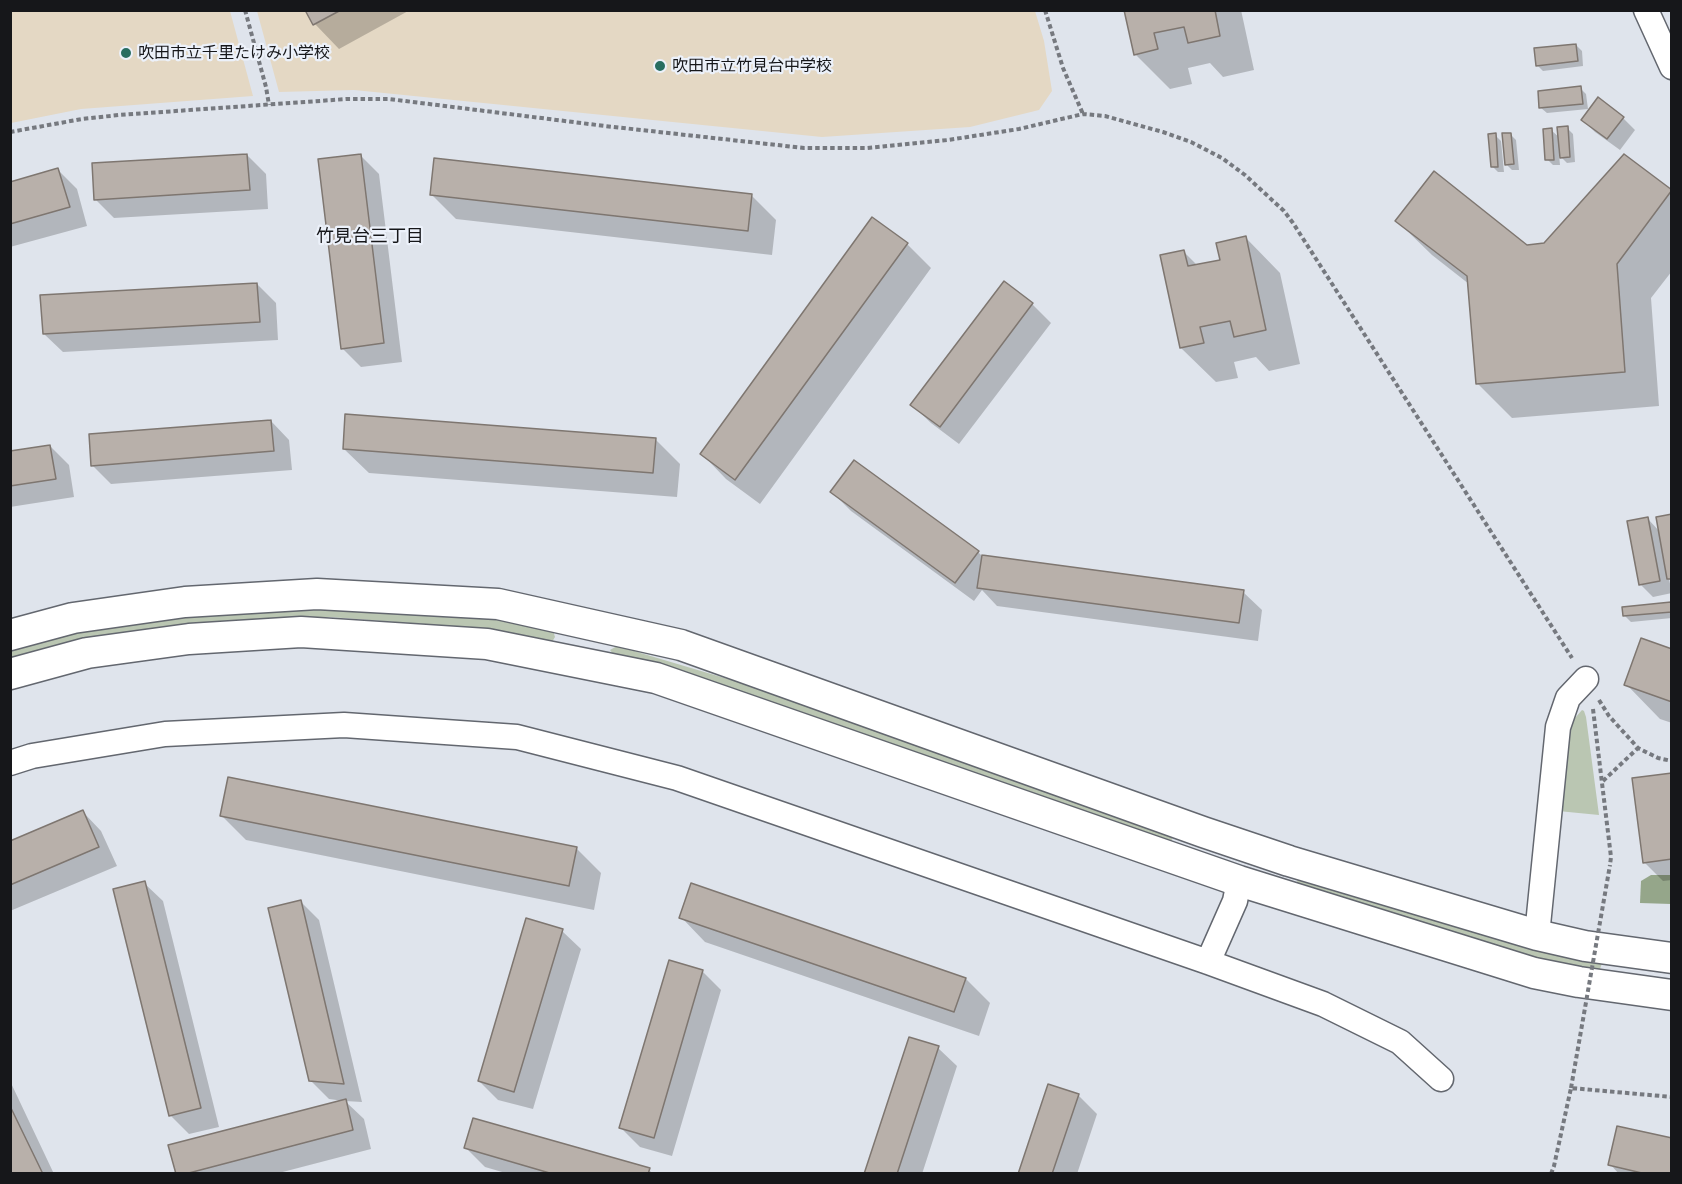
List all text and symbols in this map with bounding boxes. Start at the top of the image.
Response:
place label: 吹田市立千里たけみ小学校 [138,43,330,63]
marker: 吹田市立千里たけみ小学校 [119,46,133,60]
place label: 吹田市立竹見台中学校 [672,56,832,76]
marker: 吹田市立竹見台中学校 [653,59,667,73]
district label: 竹見台三丁目 [316,226,424,248]

